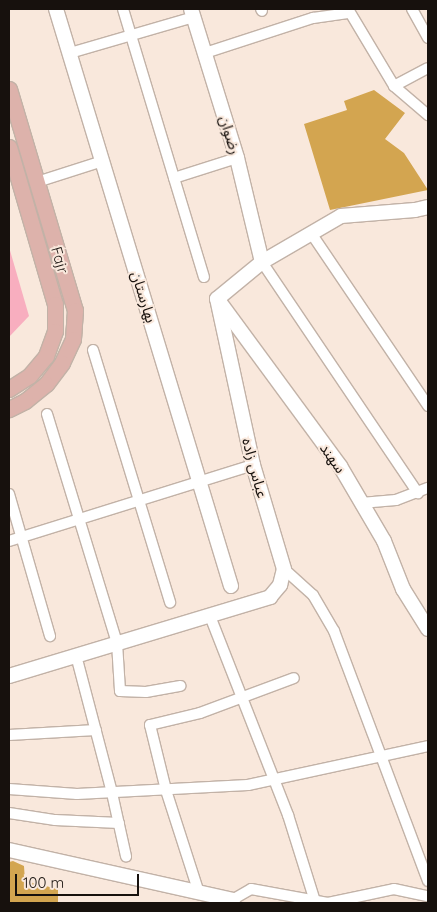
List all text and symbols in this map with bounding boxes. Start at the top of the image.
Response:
street label: رضوان [216,113,244,157]
street label: Fajr [48,244,72,276]
street label: بهارستان [128,269,160,325]
street label: عباس زاده [238,436,272,500]
street label: سهند [316,440,350,476]
scale bar [18,864,141,896]
text: 100 m [23,873,64,892]

